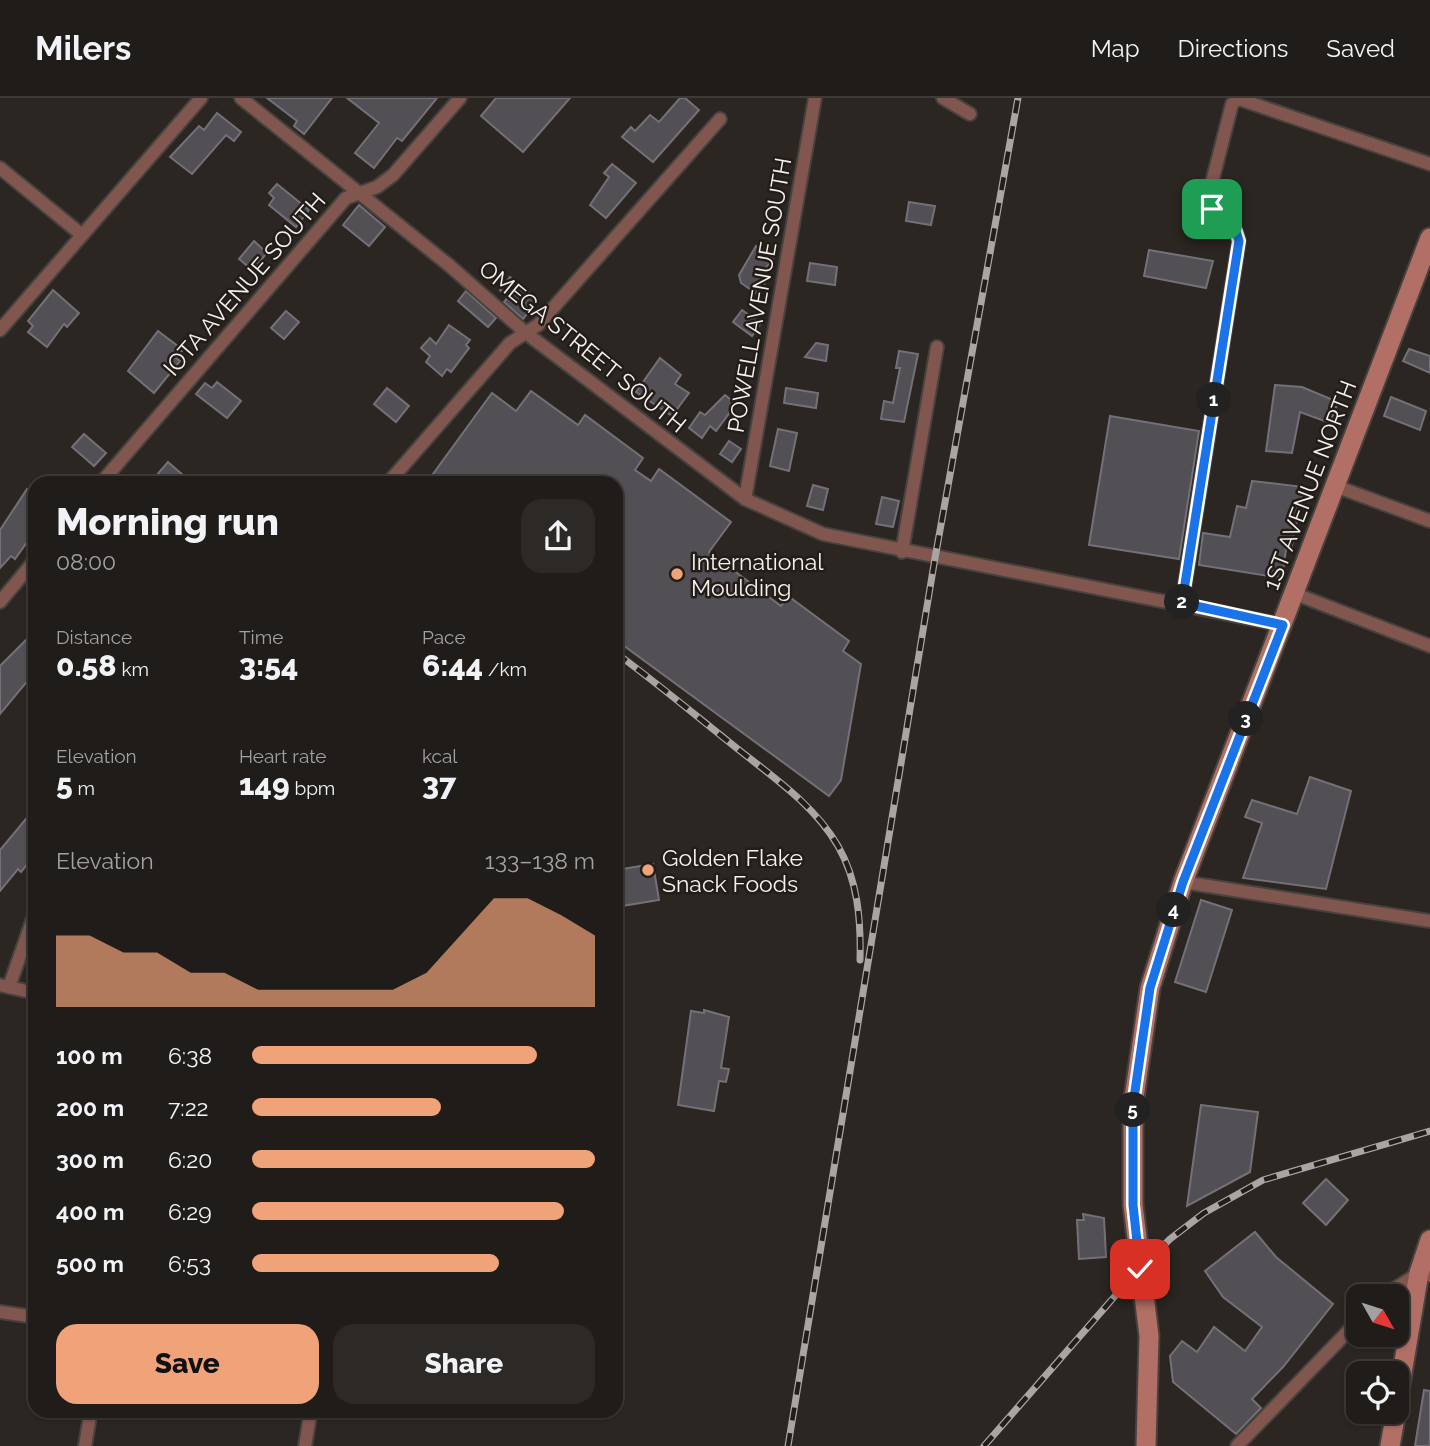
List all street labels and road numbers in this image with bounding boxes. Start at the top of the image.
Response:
street label: POWELL AVENUE SOUTH [722,155,796,435]
street label: IOTA AVENUE SOUTH [157,187,331,381]
street label: OMEGA STREET SOUTH [474,254,692,438]
street label: 1ST AVENUE NORTH [1257,377,1361,593]

